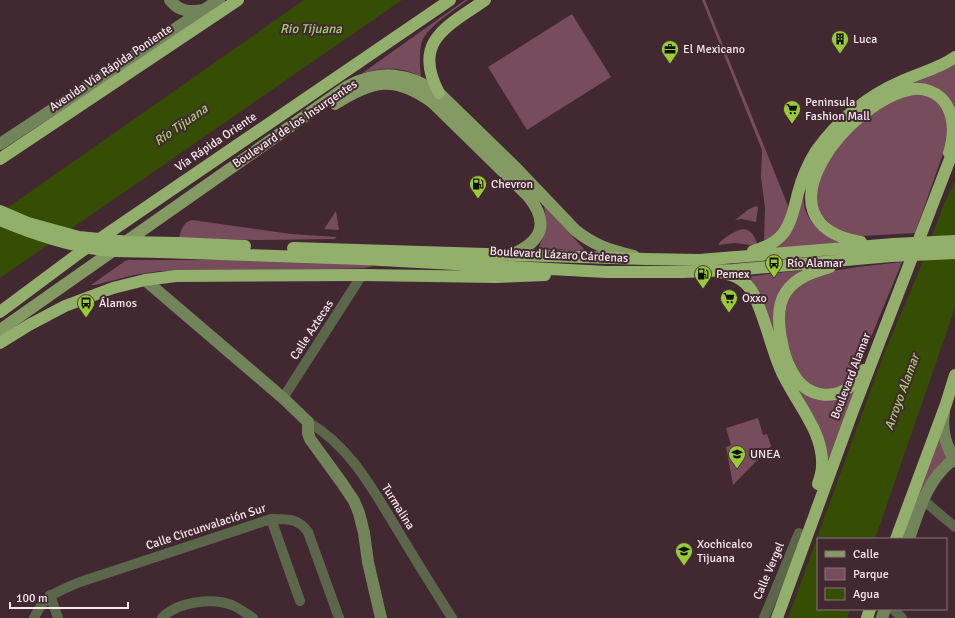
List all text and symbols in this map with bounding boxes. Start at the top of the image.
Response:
street label: Avenida Vía Rápida Poniente [47,21,175,115]
water label: Rio Tijuana [280,21,342,37]
building icon: Luca [830,29,850,54]
place label: Luca [853,32,877,47]
office icon: El Mexicano [660,39,680,64]
place label: El Mexicano [683,42,745,57]
street label: Boulevard de los Insurgentes [230,77,360,171]
place label: Peninsula Fashion Mall [805,95,871,124]
supermarket icon: Peninsula Fashion Mall [782,99,802,124]
water label: Río Tijuana [151,100,211,149]
street label: Vía Rápida Oriente [172,109,260,175]
fuel station icon: Chevron [468,174,488,199]
place label: Chevron [491,177,533,192]
street label: Boulevard Lázaro Cárdenas [489,244,629,266]
bus stop icon: Río Alamar [764,253,784,278]
place label: Río Alamar [787,256,844,271]
fuel station icon: Pemex [693,264,713,289]
place label: Pemex [716,267,750,282]
supermarket icon: Oxxo [719,288,739,313]
place label: Oxxo [742,291,767,306]
bus stop icon: Álamos [76,293,96,318]
place label: Álamos [99,296,137,311]
street label: Calle Aztecas [287,297,337,363]
street label: Boulevard Alamar [828,330,875,421]
water label: Arroyo Alamar [881,350,924,432]
school or university icon: UNEA [727,444,747,469]
place label: UNEA [750,447,781,462]
street label: Turmalina [378,481,418,533]
street label: Calle Circunvalación Sur [144,500,268,553]
place label: Xochicalco Tijuana [697,537,752,566]
legend [817,538,947,610]
street label: Calle Vergel [750,539,788,602]
school or university icon: Xochicalco Tijuana [674,541,694,566]
text: Calle [853,547,879,562]
text: Parque [853,567,889,582]
scale bar [10,584,128,610]
text: Agua [853,587,879,602]
text: 100 m [16,591,48,606]

